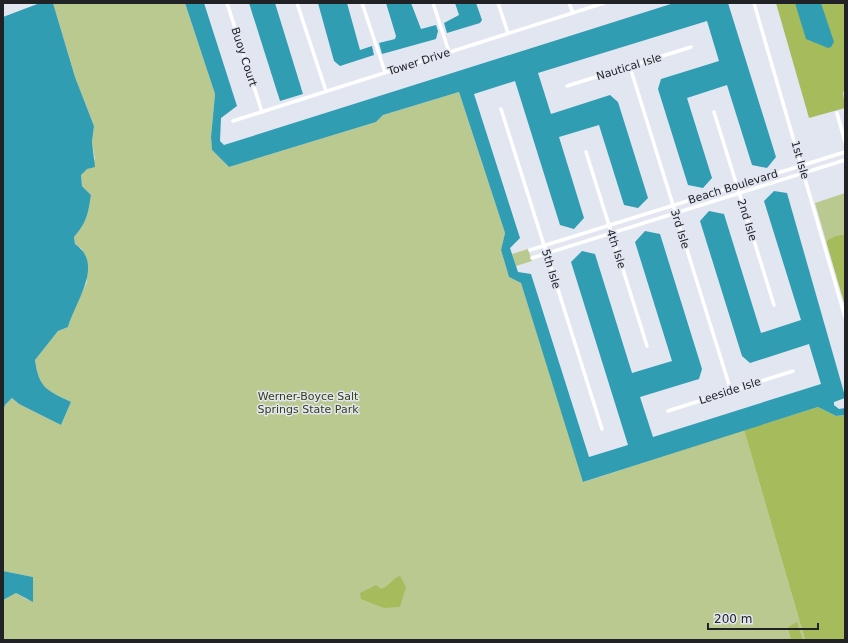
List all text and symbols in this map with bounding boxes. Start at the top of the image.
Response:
street label: Buoy Court [228,26,260,89]
street label: Tower Drive [385,46,452,78]
street label: Nautical Isle [595,51,663,83]
street label: 1st Isle [788,139,812,181]
street label: Beach Boulevard [687,167,779,207]
street label: 2nd Isle [734,197,760,243]
street label: 3rd Isle [668,208,692,251]
street label: 4th Isle [604,228,629,271]
street label: 5th Isle [539,248,563,291]
street label: Leeside Isle [697,375,763,407]
park label: Werner-Boyce Salt Springs State Park [257,390,359,416]
scale bar [708,605,818,631]
text: 200 m [714,612,752,626]

